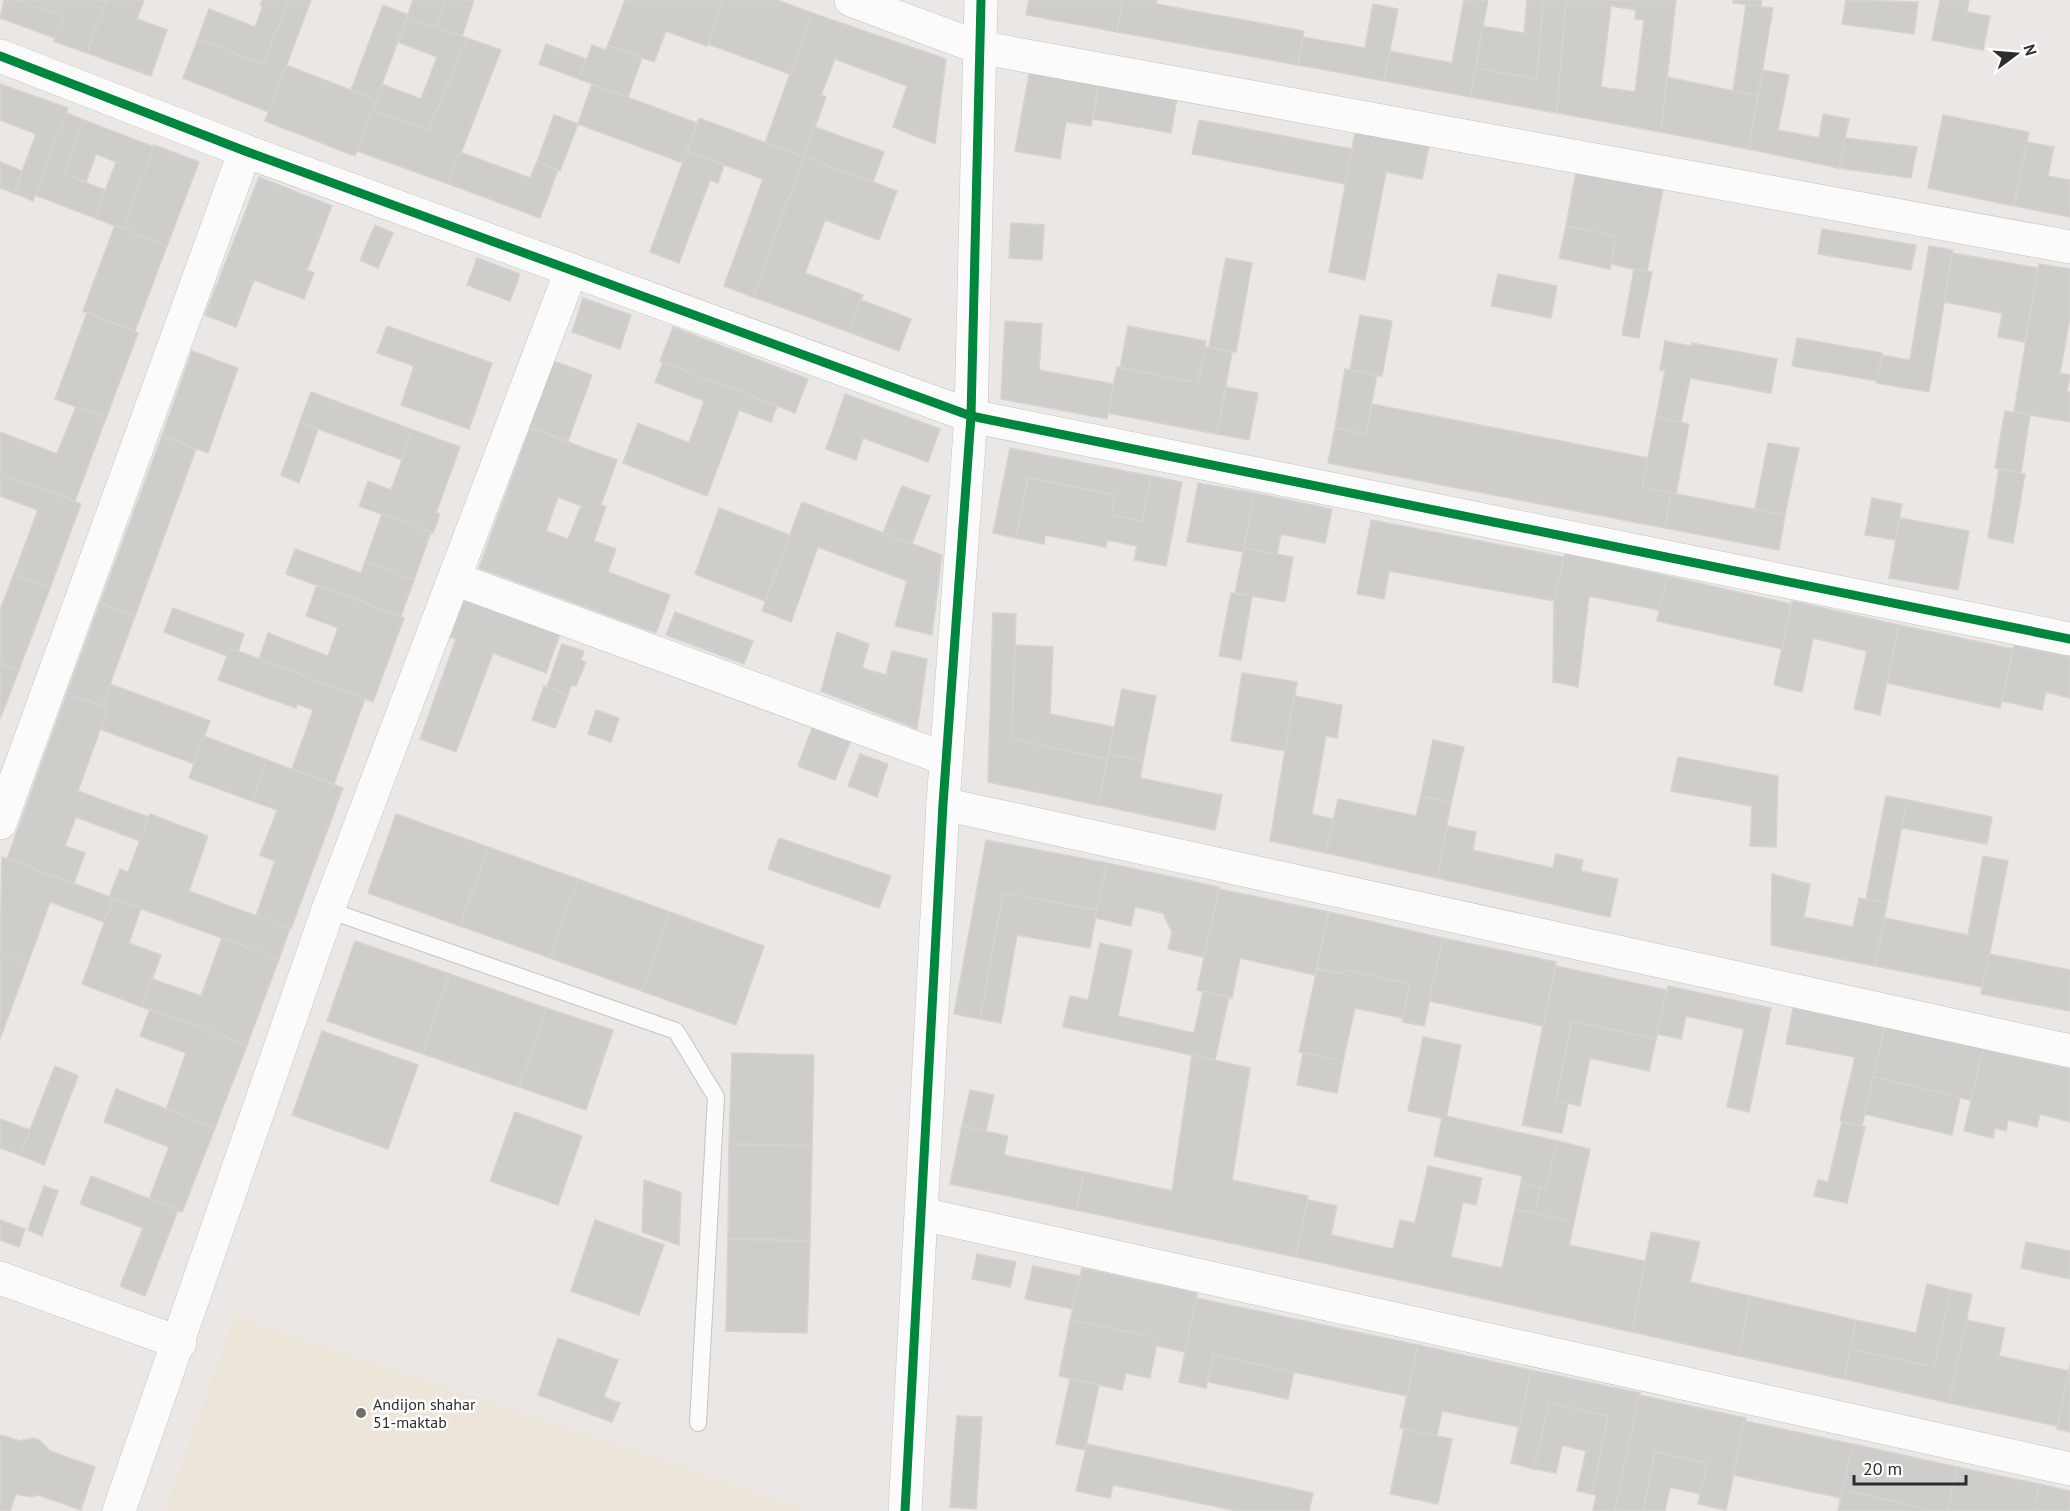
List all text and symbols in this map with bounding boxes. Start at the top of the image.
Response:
north arrow [1986,24,2046,84]
text: N [2019,42,2041,58]
place label: Andijon shahar 51-maktab [373,1394,476,1432]
marker: Andijon shahar 51-maktab [354,1406,368,1420]
scale bar [1854,1448,1966,1486]
text: 20 m [1863,1457,1902,1480]

